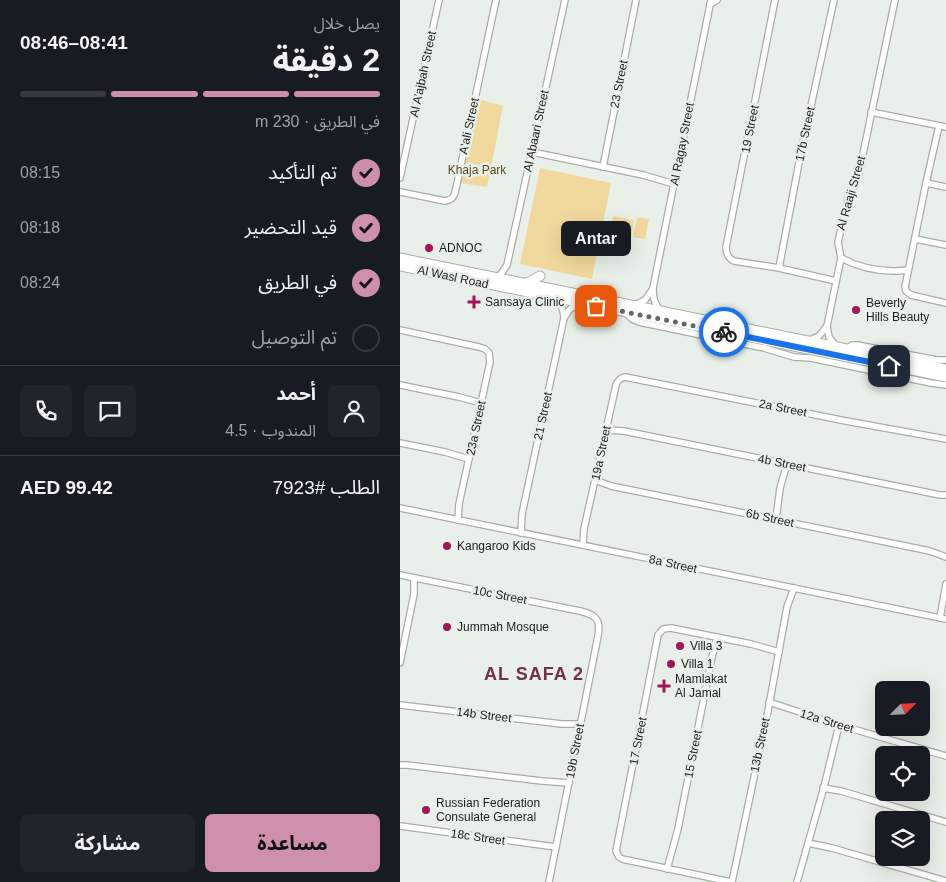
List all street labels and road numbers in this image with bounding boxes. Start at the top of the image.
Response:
street label: Al A’ajbah Street [407,29,439,118]
street label: 23 Street [607,58,631,109]
street label: Al Abaari Street [520,88,552,173]
street label: A'ali Street [456,96,482,156]
street label: Al Ragay Street [667,101,697,187]
street label: 19 Street [738,103,762,154]
street label: 17b Street [792,105,818,163]
street label: Al Raaji Street [834,154,868,232]
street label: Al Wasl Road [416,263,490,291]
street label: 21 Street [531,390,555,441]
street label: 2a Street [758,396,809,420]
street label: 23a Street [463,399,489,457]
street label: 19a Street [588,424,614,482]
street label: 4b Street [757,451,808,475]
street label: 6b Street [745,506,796,530]
street label: 8a Street [648,552,699,576]
street label: 10c Street [472,583,529,607]
street label: 14b Street [456,705,513,725]
street label: 12a Street [798,706,856,736]
street label: 17 Street [626,715,650,766]
street label: 13b Street [747,716,773,774]
street label: 19b Street [563,722,587,780]
street label: 15 Street [681,728,705,779]
street label: 18c Street [450,826,507,848]

